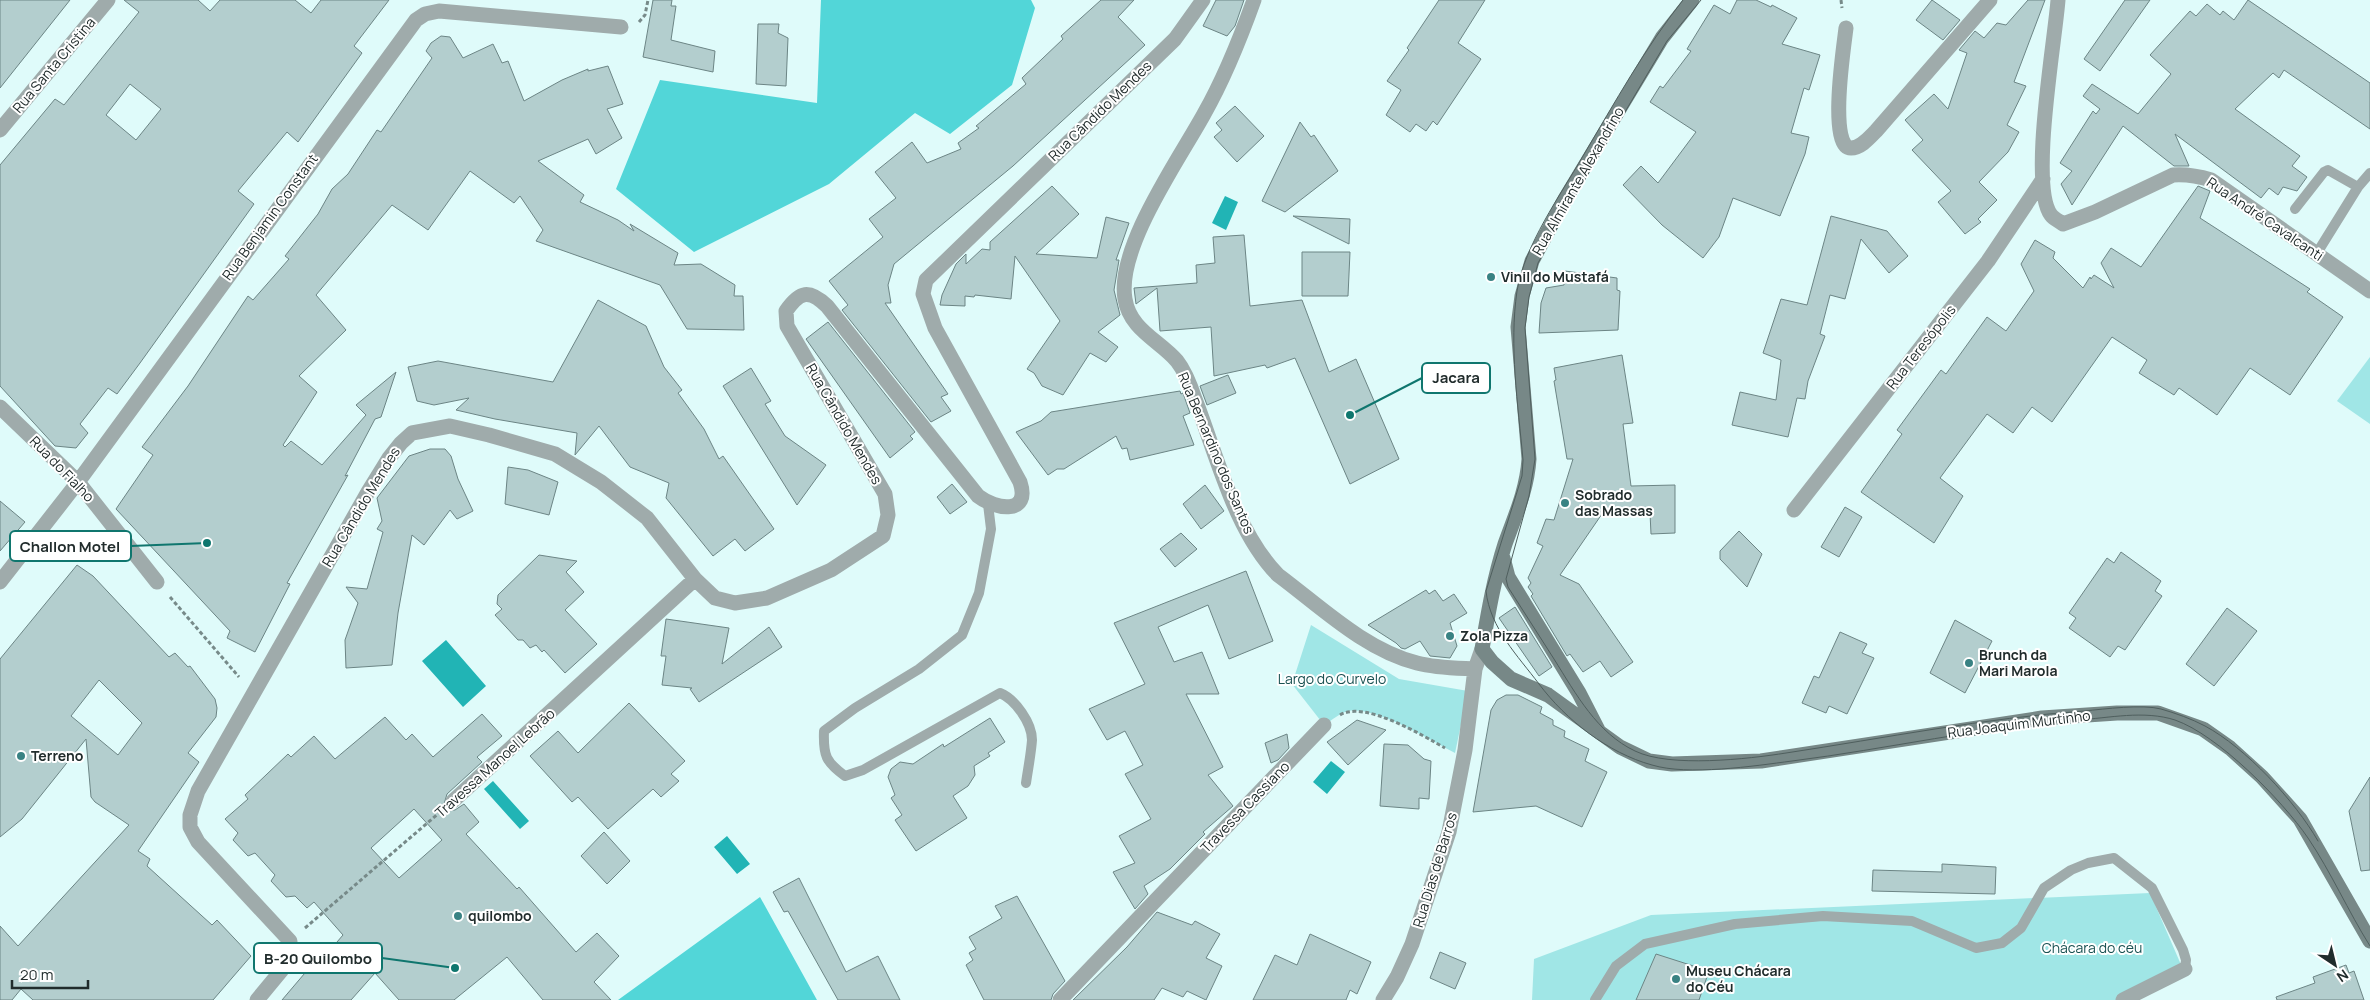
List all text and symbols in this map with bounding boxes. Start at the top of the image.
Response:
street label: Rua Santa Cristina [8,13,99,116]
street label: Rua Cândido Mendes [1044,56,1155,165]
street label: Rua Almirante Alexandrino [1527,103,1628,258]
street label: Rua Benjamin Constant [217,150,322,284]
street label: Rua André Cavalcanti [2203,172,2327,265]
place label: Vinil do Mustafá [1501,267,1609,286]
marker: Vinil do Mustafá [1485,271,1497,283]
street label: Rua Teresópolis [1882,301,1960,393]
street label: Rua Cândido Mendes [802,360,887,488]
callout: Jacara [1422,363,1490,393]
text: Jacara [1432,367,1480,388]
street label: Rua Bernardino dos Santos [1174,369,1259,536]
street label: Rua do Fialho [26,431,99,506]
street label: Rua Cândido Mendes [317,443,404,570]
place label: Sobrado das Massas [1575,485,1653,520]
marker: Sobrado das Massas [1559,497,1571,509]
callout: Challon Motel [10,531,131,561]
text: Challon Motel [20,536,120,557]
place label: Zola Pizza [1460,626,1528,645]
marker: Zola Pizza [1444,630,1456,642]
place label: Brunch da Mari Marola [1979,645,2057,680]
marker: Brunch da Mari Marola [1963,657,1975,669]
park label: Largo do Curvelo [1278,669,1386,688]
street label: Travessa Manoel Lebrão [431,704,559,822]
street label: Rua Joaquim Murtinho [1946,705,2091,742]
place label: Terreno [31,746,84,765]
marker: Terreno [15,750,27,762]
street label: Travessa Cassiano [1196,757,1293,857]
street label: Rua Dias de Barros [1408,810,1461,930]
place label: quilombo [468,906,532,925]
marker: quilombo [452,910,464,922]
park label: Chácara do céu [2042,938,2142,957]
north arrow [2310,940,2360,990]
callout: B-20 Quilombo [254,943,382,973]
text: B-20 Quilombo [264,948,372,969]
scale bar [12,958,89,990]
place label: Museu Chácara do Céu [1686,961,1791,996]
text: 20 m [20,964,53,985]
text: N [2333,965,2352,987]
marker: Museu Chácara do Céu [1670,973,1682,985]

